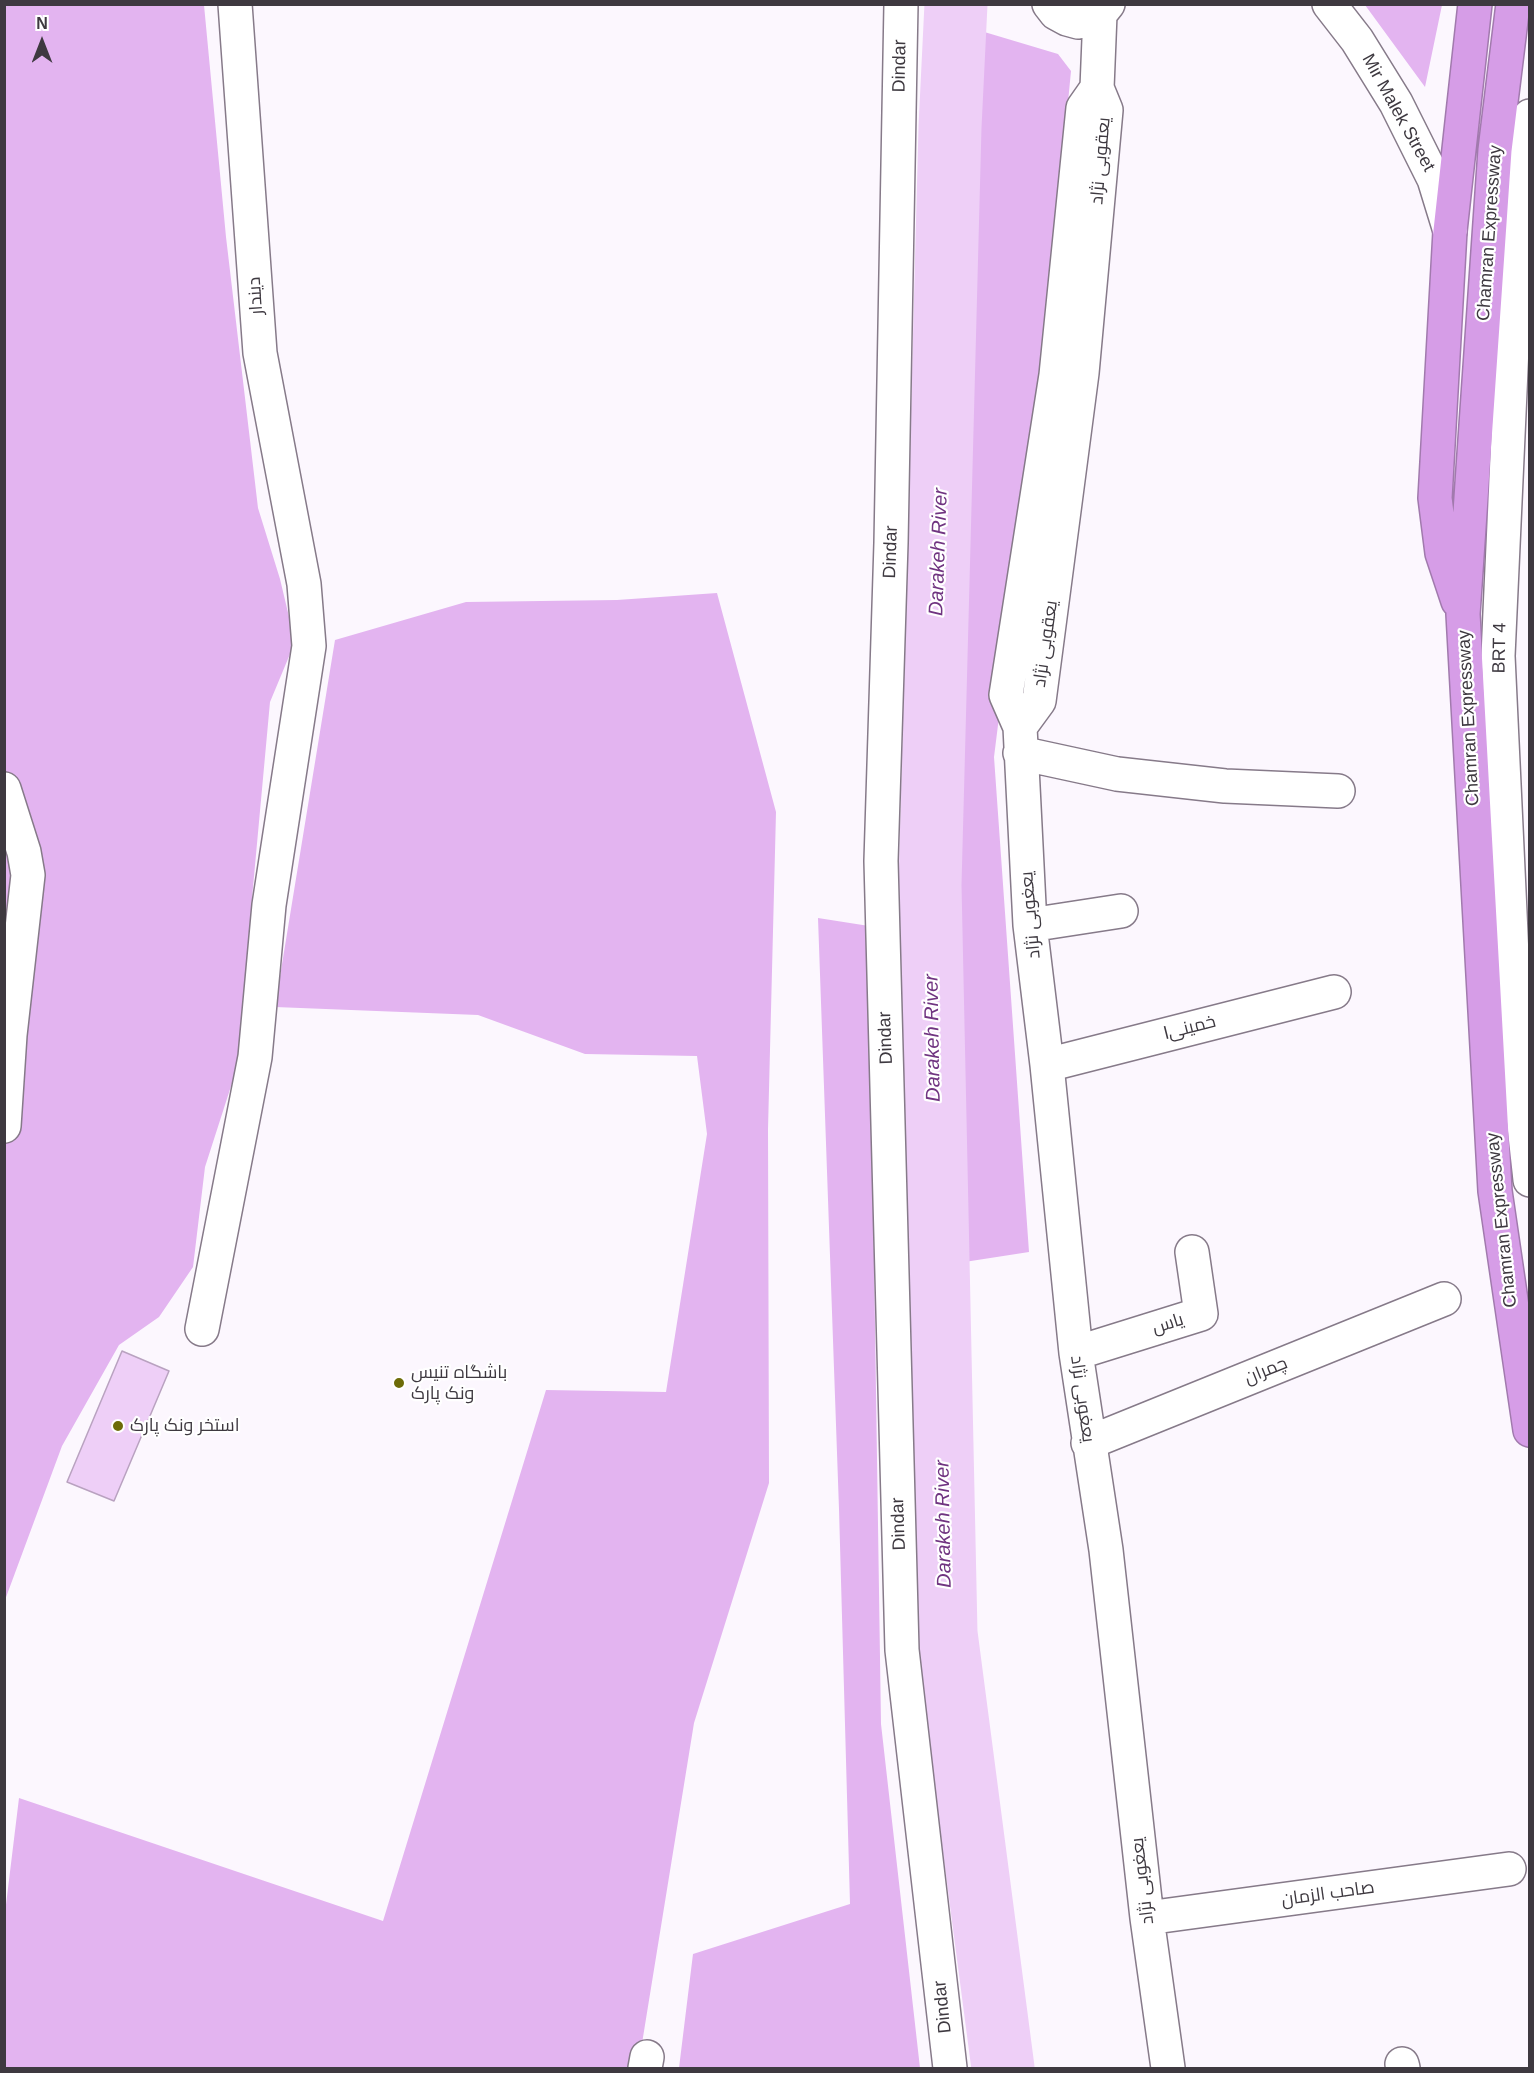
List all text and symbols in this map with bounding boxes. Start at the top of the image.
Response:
north arrow [12,12,72,72]
text: N [36,15,48,32]
street label: Dindar [889,39,911,93]
street label: Mir Malek Street [1357,50,1439,176]
street label: یعقوبی نژاد [1086,116,1116,206]
street label: Chamran Expressway [1473,144,1507,322]
street label: دیندار [244,276,268,316]
water label: Darakeh River [925,488,953,616]
street label: Dindar [879,525,903,579]
street label: یعقوبی نژاد [1029,599,1063,689]
street label: BRT 4 [1489,622,1511,674]
street label: Chamran Expressway [1454,630,1484,806]
street label: یعغوبی نژاد [1016,870,1046,960]
water label: Darakeh River [920,974,946,1102]
street label: Dindar [874,1011,898,1065]
street label: lخمینی [1162,1011,1218,1045]
street label: Chamran Expressway [1482,1131,1522,1309]
street label: یاس [1150,1309,1186,1339]
street label: چمران [1241,1353,1291,1389]
street label: یعغوبی نژاد [1065,1354,1099,1444]
place label: باشگاه تنیس ونک پارک [411,1362,507,1404]
marker: باشگاه تنیس ونک پارک [392,1376,406,1390]
place label: استخر ونک پارک [130,1415,240,1437]
marker: استخر ونک پارک [111,1419,125,1433]
water label: Darakeh River [931,1460,957,1588]
street label: Dindar [887,1497,911,1551]
street label: یعغوبی نژاد [1127,1836,1159,1926]
street label: صاحب الزمان [1280,1877,1376,1911]
street label: Dindar [929,1980,957,2034]

